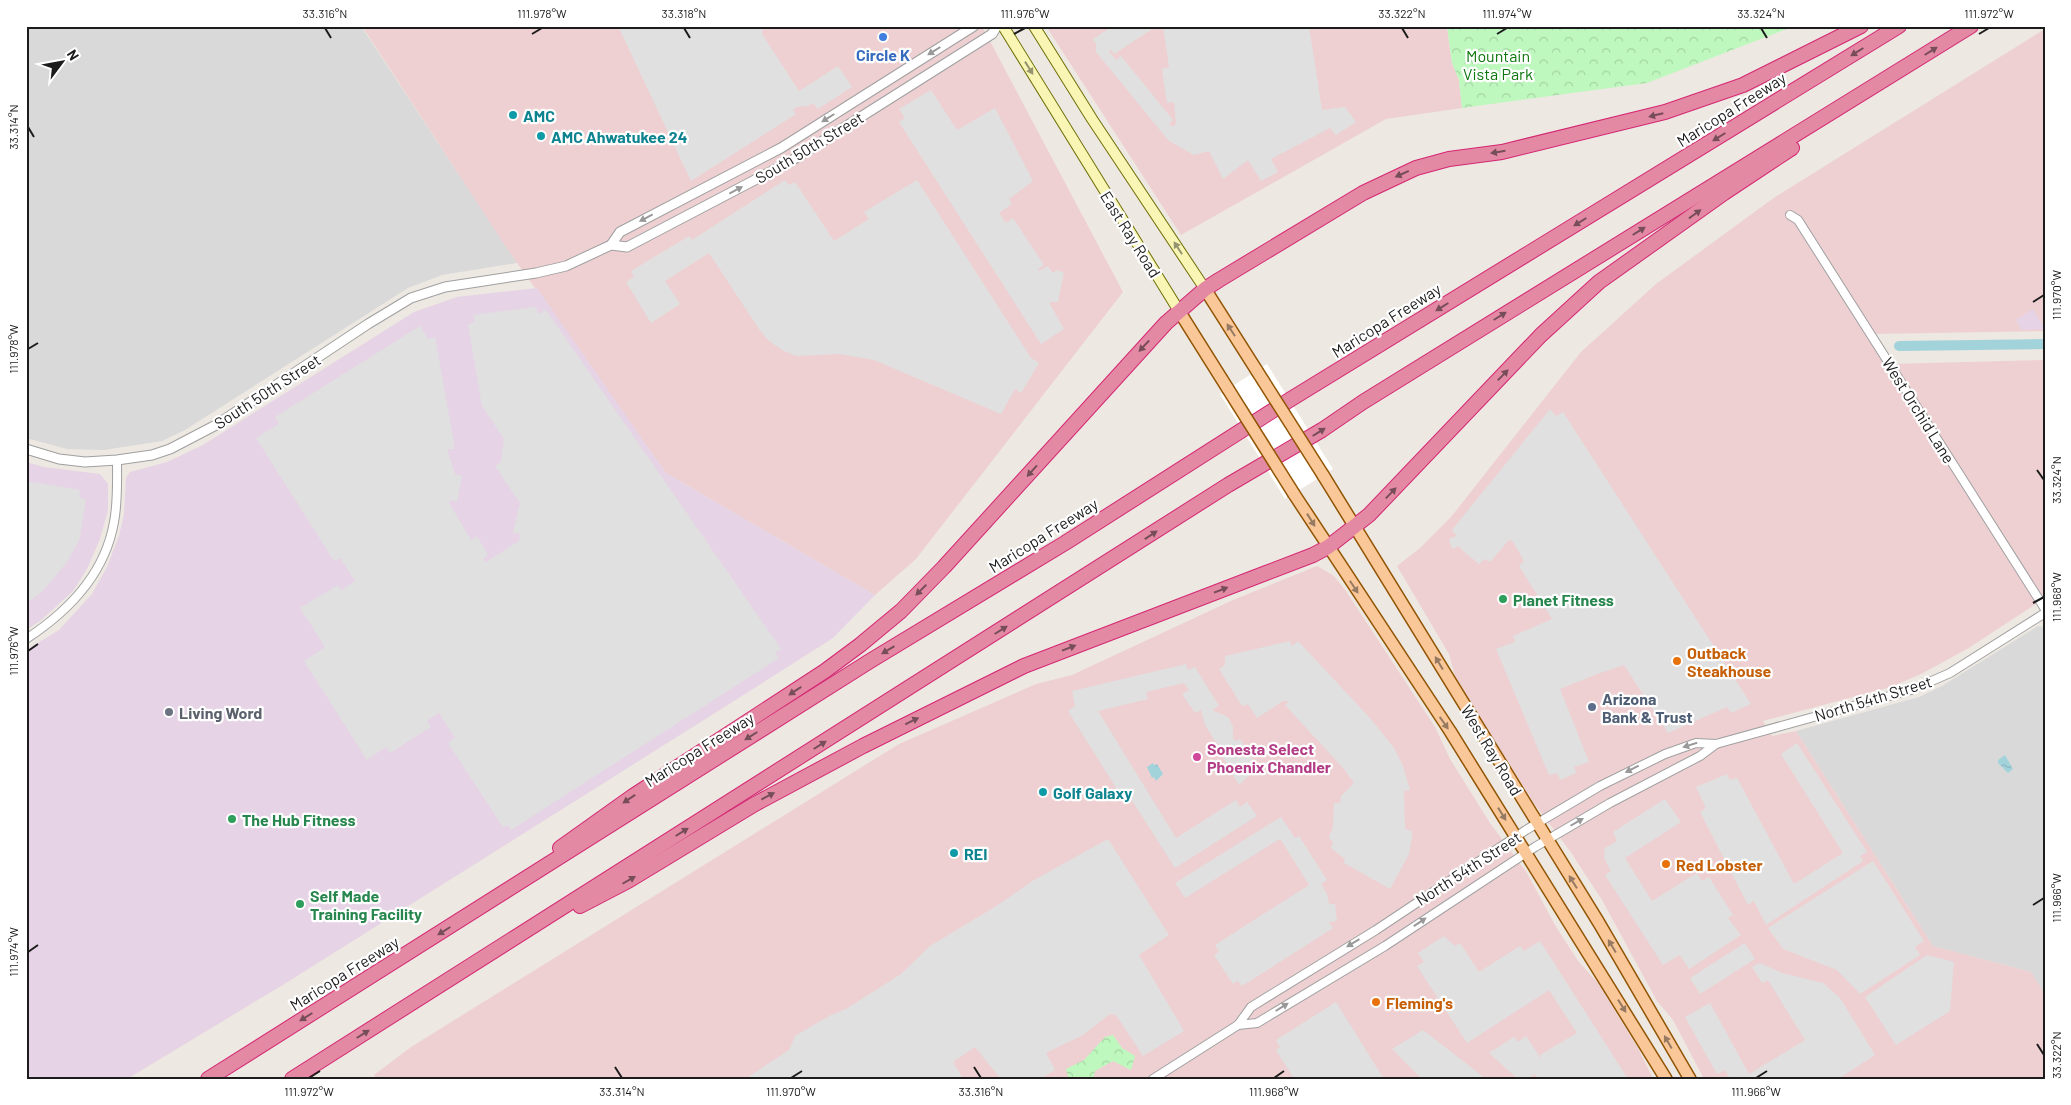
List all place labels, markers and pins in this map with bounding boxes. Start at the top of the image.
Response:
marker: Circle K [877,31,889,43]
place label: Circle K [856,45,910,64]
place label: AMC [523,106,555,125]
marker: AMC [507,109,519,121]
place label: AMC Ahwatukee 24 [551,127,688,146]
marker: AMC Ahwatukee 24 [535,130,547,142]
place label: Planet Fitness [1513,590,1614,609]
marker: Planet Fitness [1497,593,1509,605]
place label: Outback Steakhouse [1687,643,1771,680]
marker: Outback Steakhouse [1671,655,1683,667]
place label: Arizona Bank & Trust [1602,689,1693,726]
marker: Arizona Bank & Trust [1586,701,1598,713]
place label: Living Word [179,703,262,722]
marker: Living Word [163,706,175,718]
place label: Sonesta Select Phoenix Chandler [1207,739,1331,776]
marker: Sonesta Select Phoenix Chandler [1191,751,1203,763]
place label: Golf Galaxy [1053,783,1132,802]
marker: Golf Galaxy [1037,786,1049,798]
place label: The Hub Fitness [242,810,355,829]
marker: The Hub Fitness [226,813,238,825]
place label: REI [964,844,987,863]
marker: REI [948,847,960,859]
place label: Red Lobster [1676,855,1763,874]
marker: Red Lobster [1660,858,1672,870]
place label: Self Made Training Facility [310,886,422,923]
marker: Self Made Training Facility [294,898,306,910]
place label: Fleming's [1386,993,1453,1012]
marker: Fleming's [1370,996,1382,1008]

